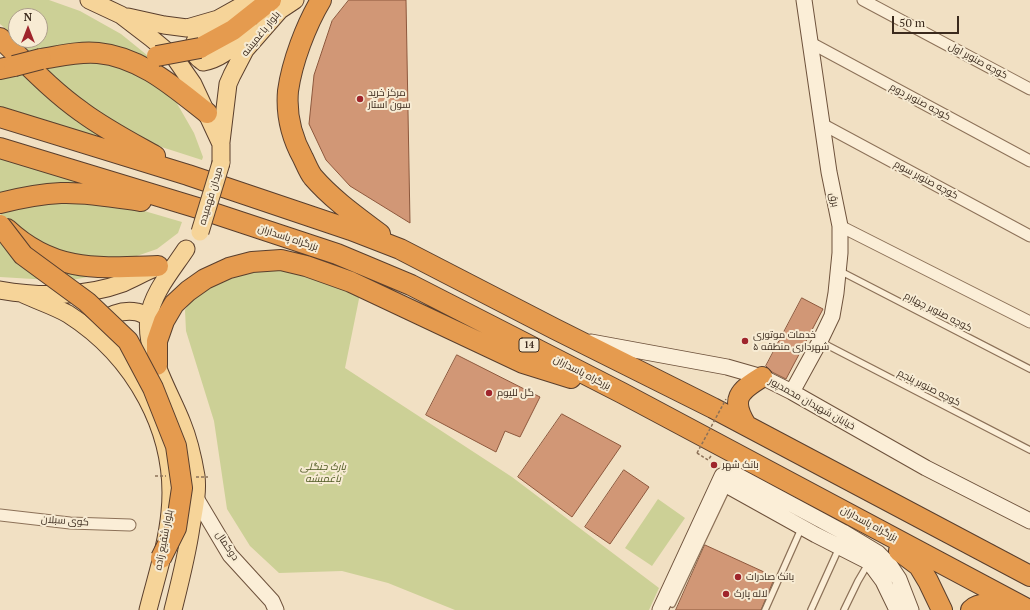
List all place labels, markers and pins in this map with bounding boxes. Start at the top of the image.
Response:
place label: مرکز خرید سون استار [368,87,411,110]
marker: مرکز خرید سون استار [355,94,365,104]
place label: خدمات موتوری شهرداری منطقه ۵ [753,329,829,352]
marker: خدمات موتوری شهرداری منطقه ۵ [740,336,750,346]
place label: گل للیوم [497,387,534,399]
marker: گل للیوم [484,388,494,398]
place label: بانک شهر [722,459,759,471]
marker: بانک شهر [709,460,719,470]
place label: بانک صادرات [746,571,794,583]
marker: بانک صادرات [733,572,743,582]
place label: لاله پارک [734,588,767,600]
marker: لاله پارک [721,589,731,599]

